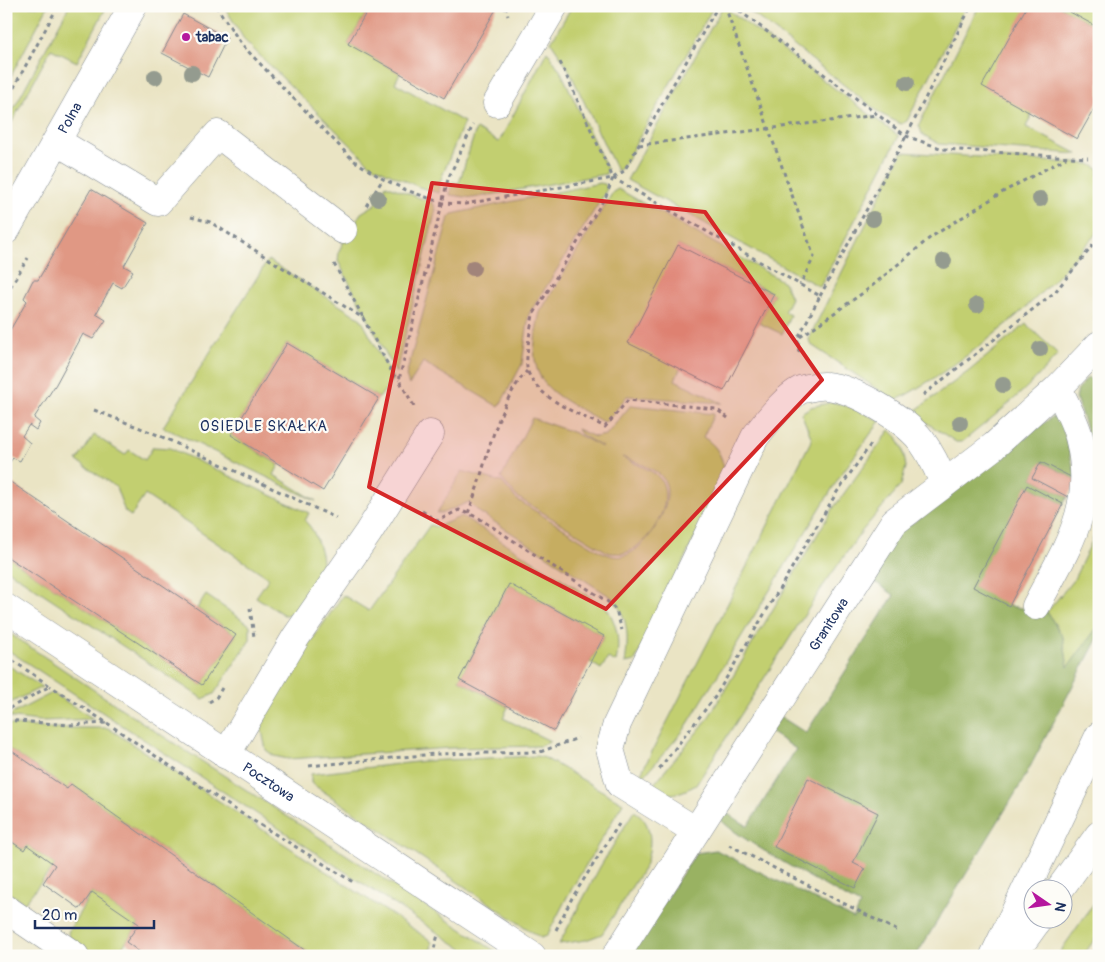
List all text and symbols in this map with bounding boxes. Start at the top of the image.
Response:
place label: tabac [195,29,229,46]
marker: tabac [180,31,192,43]
street label: Polna [55,99,86,137]
district label: OSIEDLE SKAŁKA [200,417,328,436]
street label: Granitowa [806,595,852,654]
street label: Pocztowa [239,759,298,806]
north arrow [1022,880,1072,930]
scale bar [35,897,154,929]
text: N [1051,900,1070,913]
text: 20 m [42,906,77,925]

